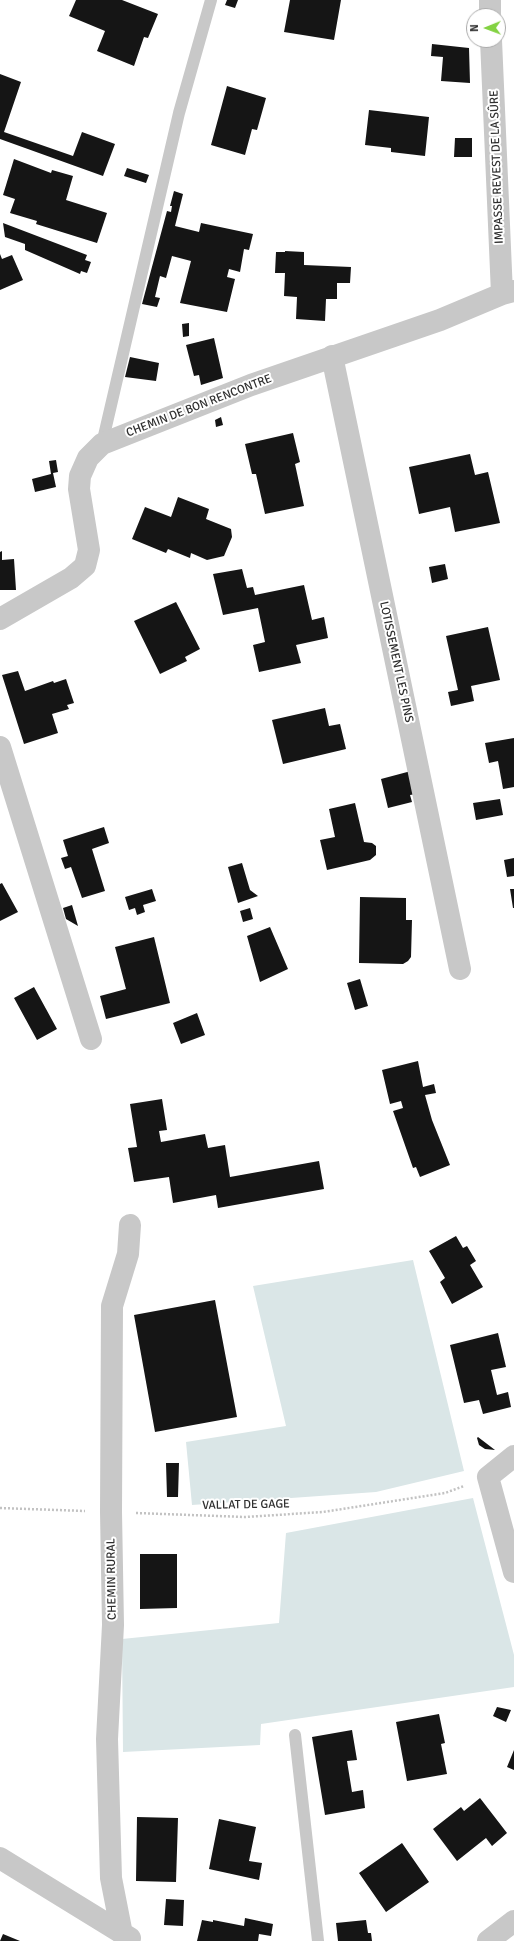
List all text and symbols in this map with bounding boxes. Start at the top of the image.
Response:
north arrow [466,8,506,48]
text: N [468,24,481,32]
street label: IMPASSE REVEST DE LA SÛRE [487,90,507,244]
street label: CHEMIN DE BON RENCONTRE [124,372,274,440]
street label: LOTISSEMENT LES PINS [376,600,416,724]
street label: VALLAT DE GAGE [202,1497,290,1513]
street label: CHEMIN RURAL [104,1538,120,1620]

